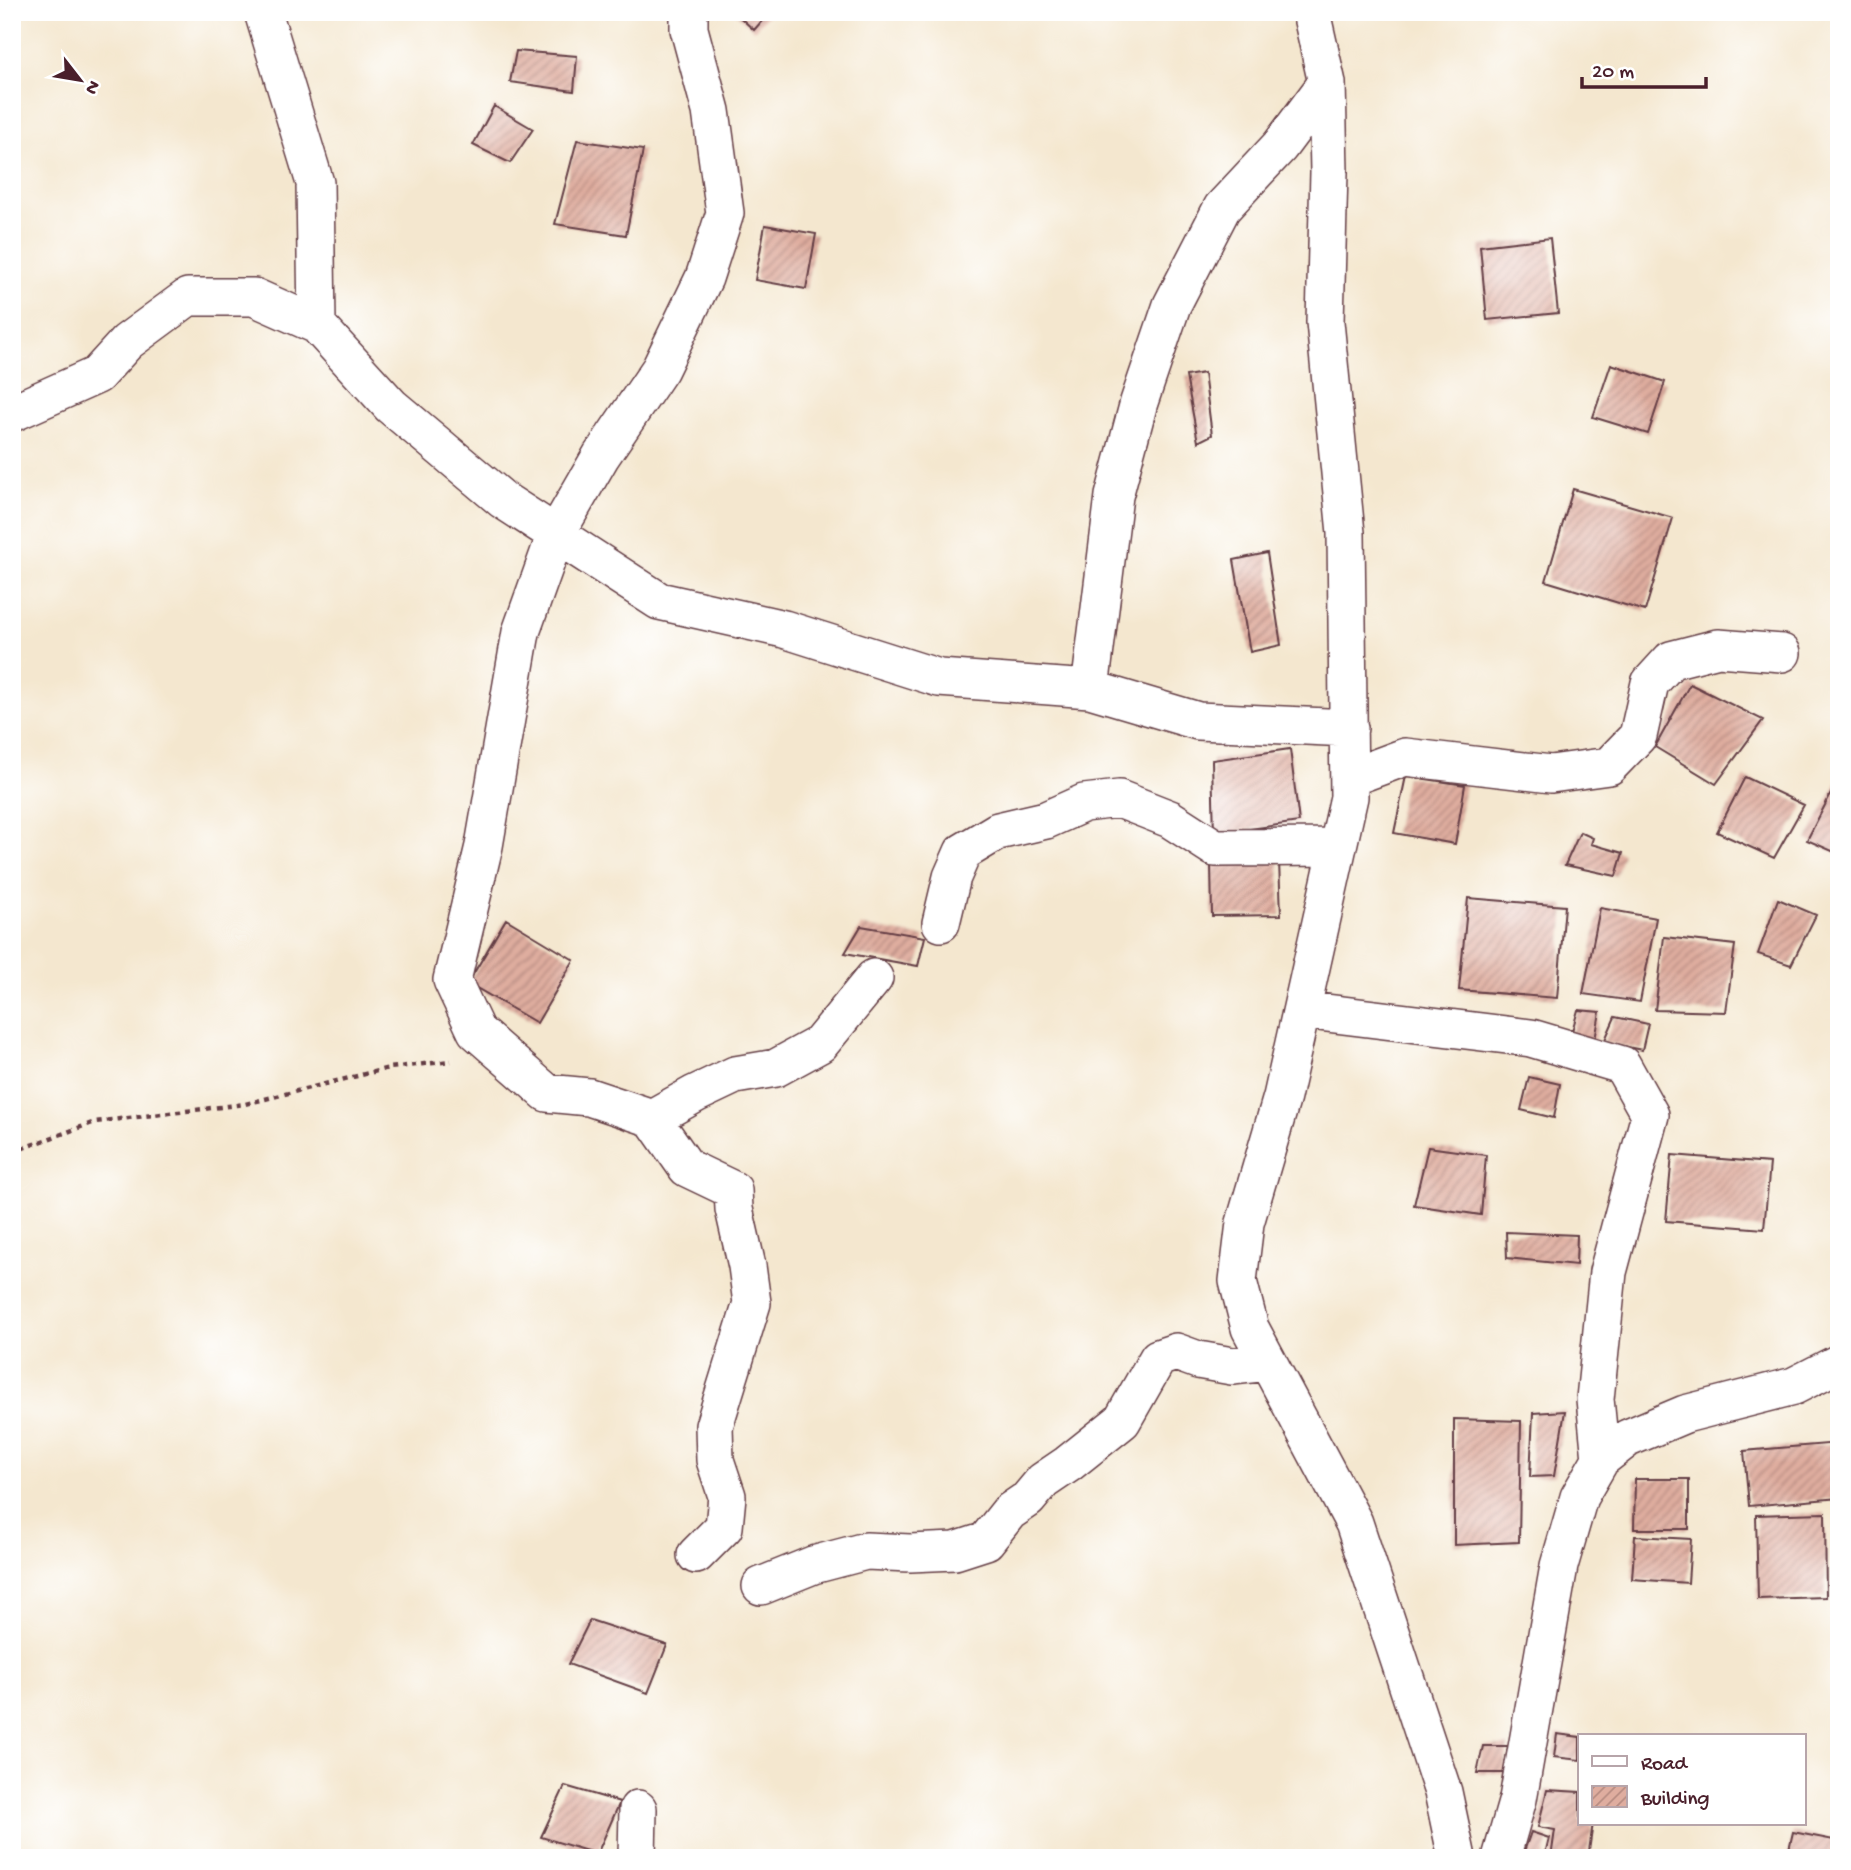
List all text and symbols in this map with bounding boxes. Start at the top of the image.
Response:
north arrow [46,46,116,116]
scale bar [1582,46,1706,90]
text: 20 m [1592,61,1634,86]
text: N [79,76,105,98]
legend [1578,1734,1806,1825]
text: Road [1641,1753,1689,1778]
text: Building [1640,1788,1710,1813]

